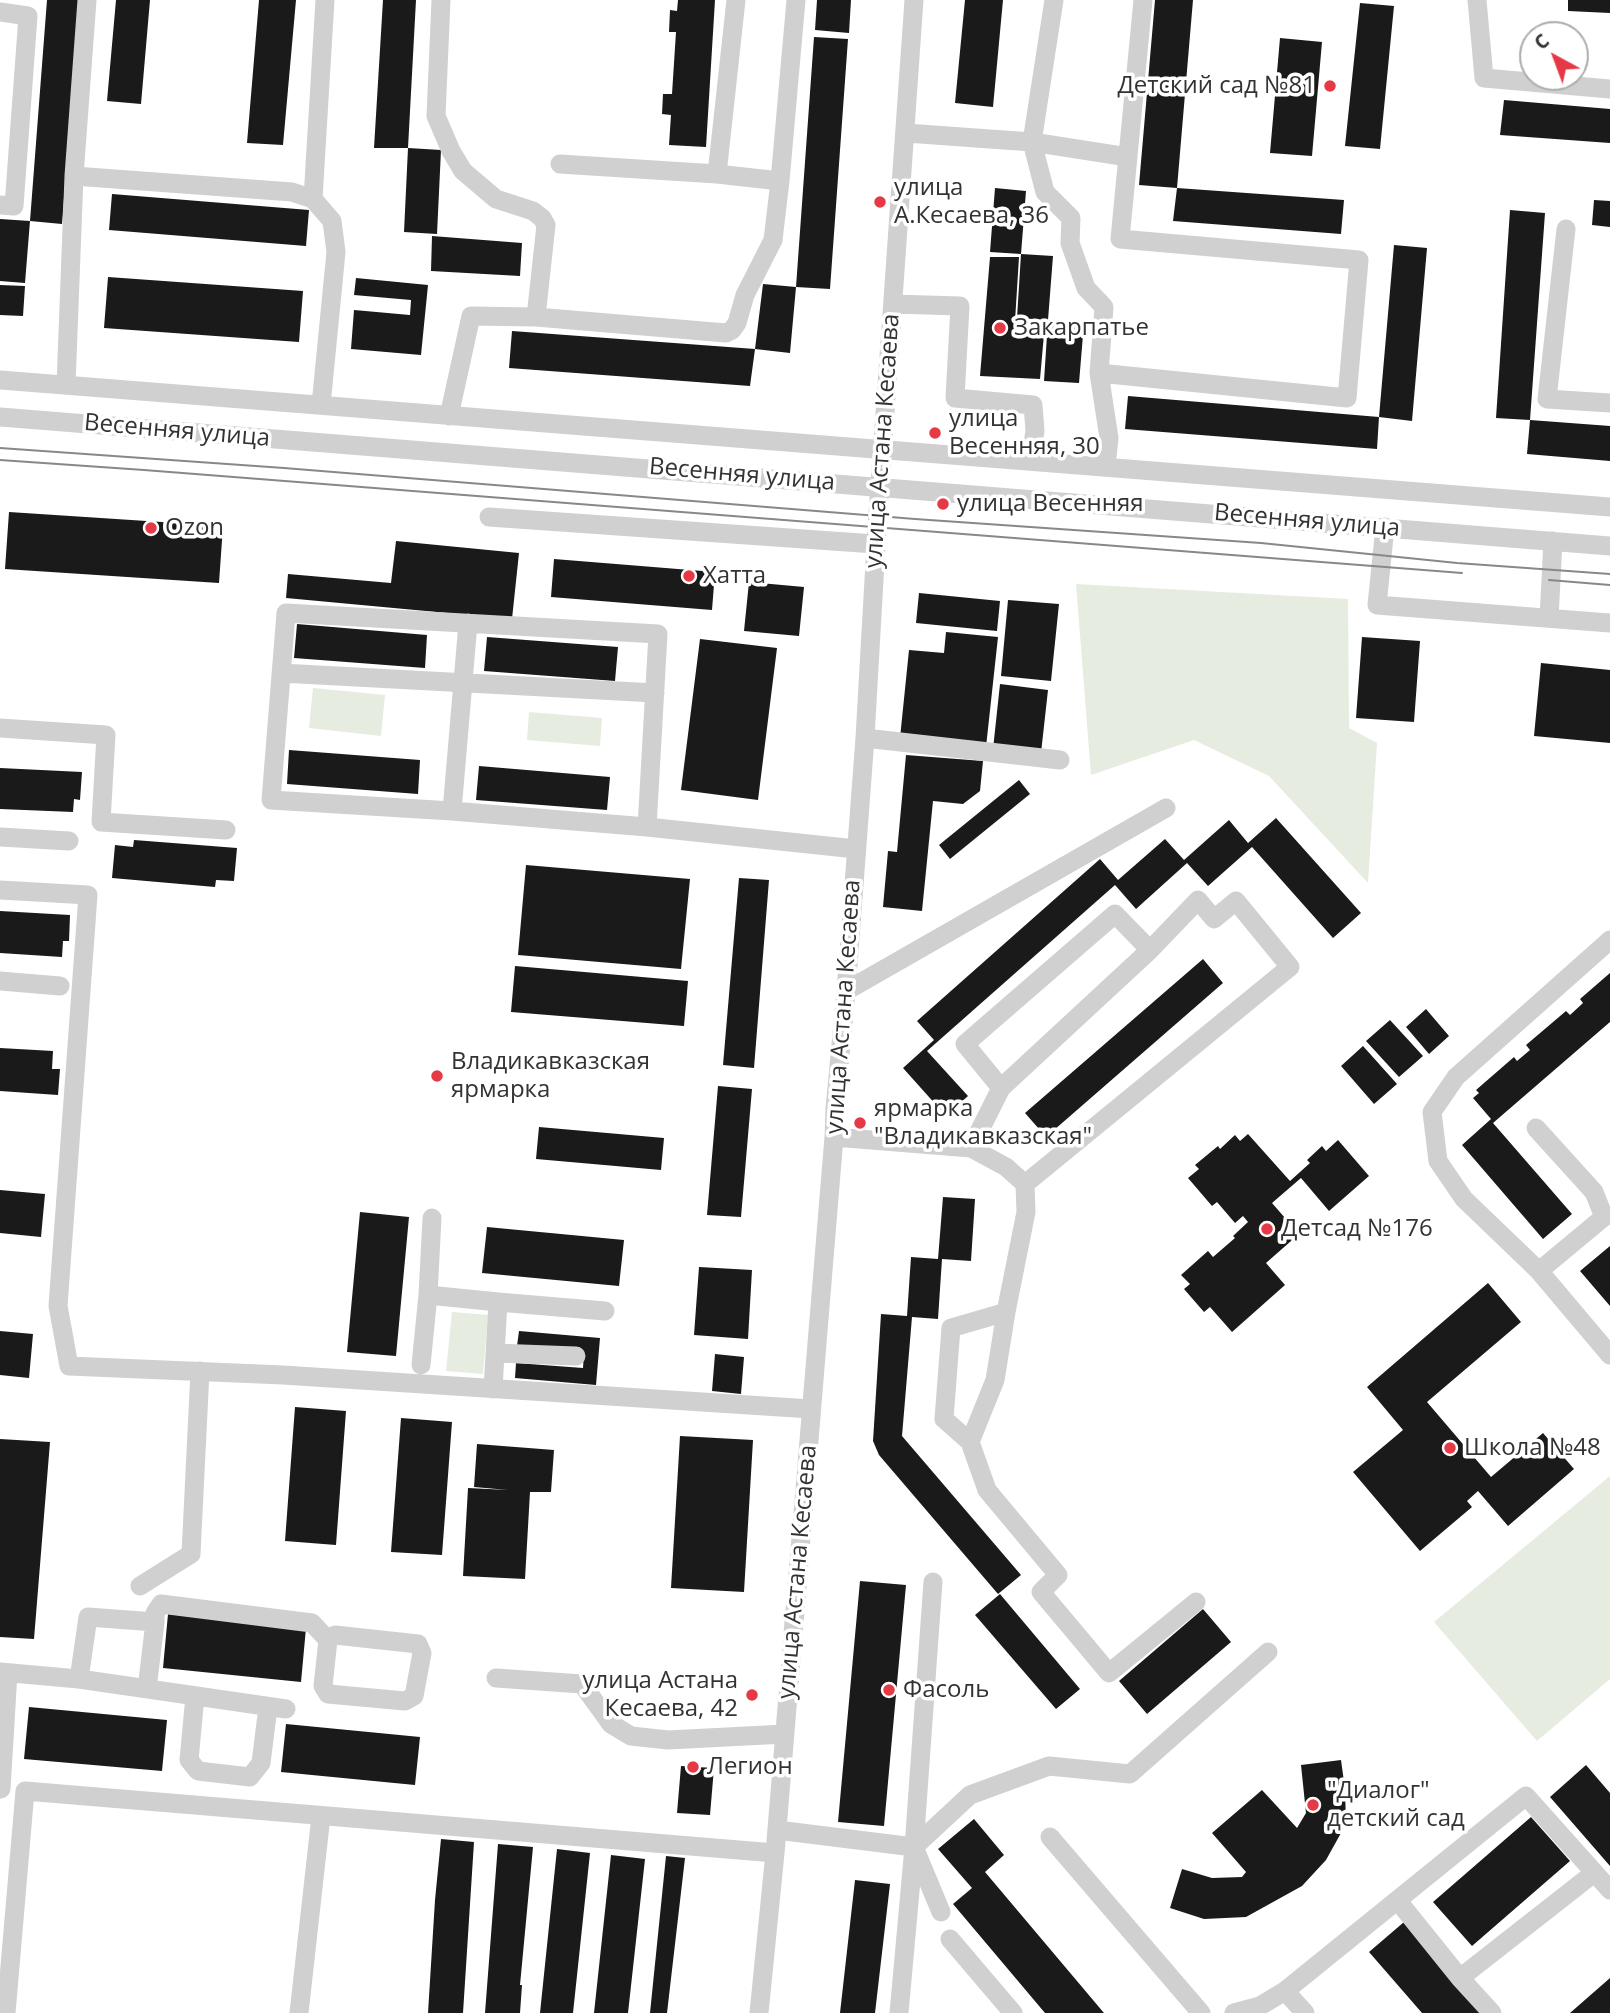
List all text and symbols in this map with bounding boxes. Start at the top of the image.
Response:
north arrow [1519,21,1589,91]
text: С [1528,28,1555,55]
place label: Детский сад №81 [1117,72,1316,100]
marker: Детский сад №81 [1322,78,1338,94]
place label: улица А.Кесаева, 36 [894,174,1049,230]
marker: улица А.Кесаева, 36 [872,194,888,210]
street label: улица Астана Кесаева [860,313,906,569]
place label: Закарпатье [1014,314,1149,342]
marker: Закарпатье [992,320,1008,336]
place label: улица Весенняя, 30 [949,405,1100,461]
street label: Весенняя улица [83,409,271,453]
marker: улица Весенняя, 30 [927,425,943,441]
street label: Весенняя улица [648,453,836,497]
place label: улица Весенняя [957,490,1144,518]
marker: улица Весенняя [935,496,951,512]
street label: Весенняя улица [1213,499,1401,543]
place label: Ozon [165,514,224,542]
marker: Ozon [143,520,159,536]
place label: Хатта [703,562,766,590]
marker: Хатта [681,568,697,584]
street label: улица Астана Кесаева [821,879,867,1135]
place label: Владикавказская ярмарка [451,1048,650,1104]
marker: Владикавказская ярмарка [429,1068,445,1084]
place label: ярмарка "Владикавказская" [874,1095,1092,1151]
marker: ярмарка "Владикавказская" [852,1115,868,1131]
place label: Детсад №176 [1281,1215,1433,1243]
marker: Детсад №176 [1259,1221,1275,1237]
place label: Школа №48 [1464,1434,1601,1462]
marker: Школа №48 [1442,1440,1458,1456]
street label: улица Астана Кесаева [773,1444,823,1700]
place label: улица Астана Кесаева, 42 [583,1667,738,1723]
place label: Фасоль [903,1676,989,1704]
marker: Фасоль [881,1682,897,1698]
marker: улица Астана Кесаева, 42 [744,1687,760,1703]
place label: Легион [707,1753,793,1781]
marker: Легион [685,1759,701,1775]
place label: "Диалог" детский сад [1327,1777,1465,1833]
marker: "Диалог" детский сад [1305,1797,1321,1813]

